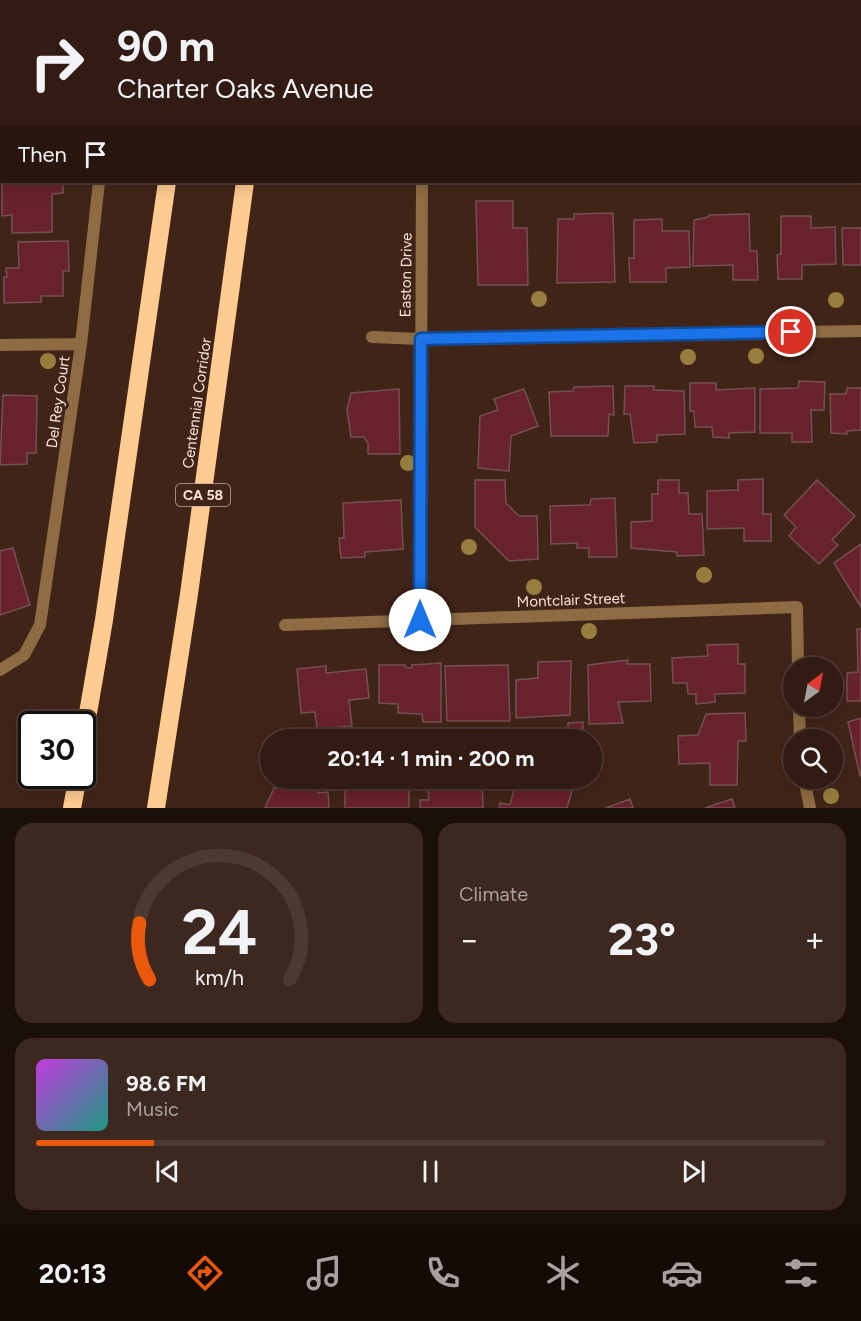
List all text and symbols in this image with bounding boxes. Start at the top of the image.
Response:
text: 90 m [117,21,215,72]
icon: right [18,24,96,102]
text: Charter Oaks Avenue [117,72,373,105]
icon: arrive [79,138,112,171]
text: Then [18,141,67,168]
street label: Easton Drive [396,233,416,317]
pin [765,306,816,357]
icon: arrive [774,315,807,348]
street label: Centennial Corridor [179,336,215,470]
street label: Del Rey Court [43,354,73,449]
road number: CA 58 [176,484,230,506]
position arrow [388,588,452,652]
street label: Montclair Street [516,589,626,611]
north arrow [783,657,843,717]
map controls [783,657,843,789]
speed limit sign: 30 [18,711,96,789]
button: search [783,729,843,789]
text: 20:14 · 1 min · 200 m [328,745,534,772]
text: Climate [459,882,528,906]
text: 24 [181,895,257,970]
text: 23° [608,912,676,966]
text: − [459,920,480,959]
text: + [804,920,825,959]
text: km/h [195,965,243,990]
text: 98.6 FM [126,1070,207,1097]
text: Music [126,1097,179,1121]
icon: previous [151,1155,184,1188]
icon: pause [414,1155,447,1188]
icon: next [677,1155,710,1188]
icon: directions [184,1252,226,1294]
icon: music [303,1252,345,1294]
icon: phone [422,1252,464,1294]
icon: climate [542,1252,584,1294]
icon: car [661,1252,703,1294]
icon: filters [780,1252,822,1294]
text: 20:13 [39,1257,106,1290]

